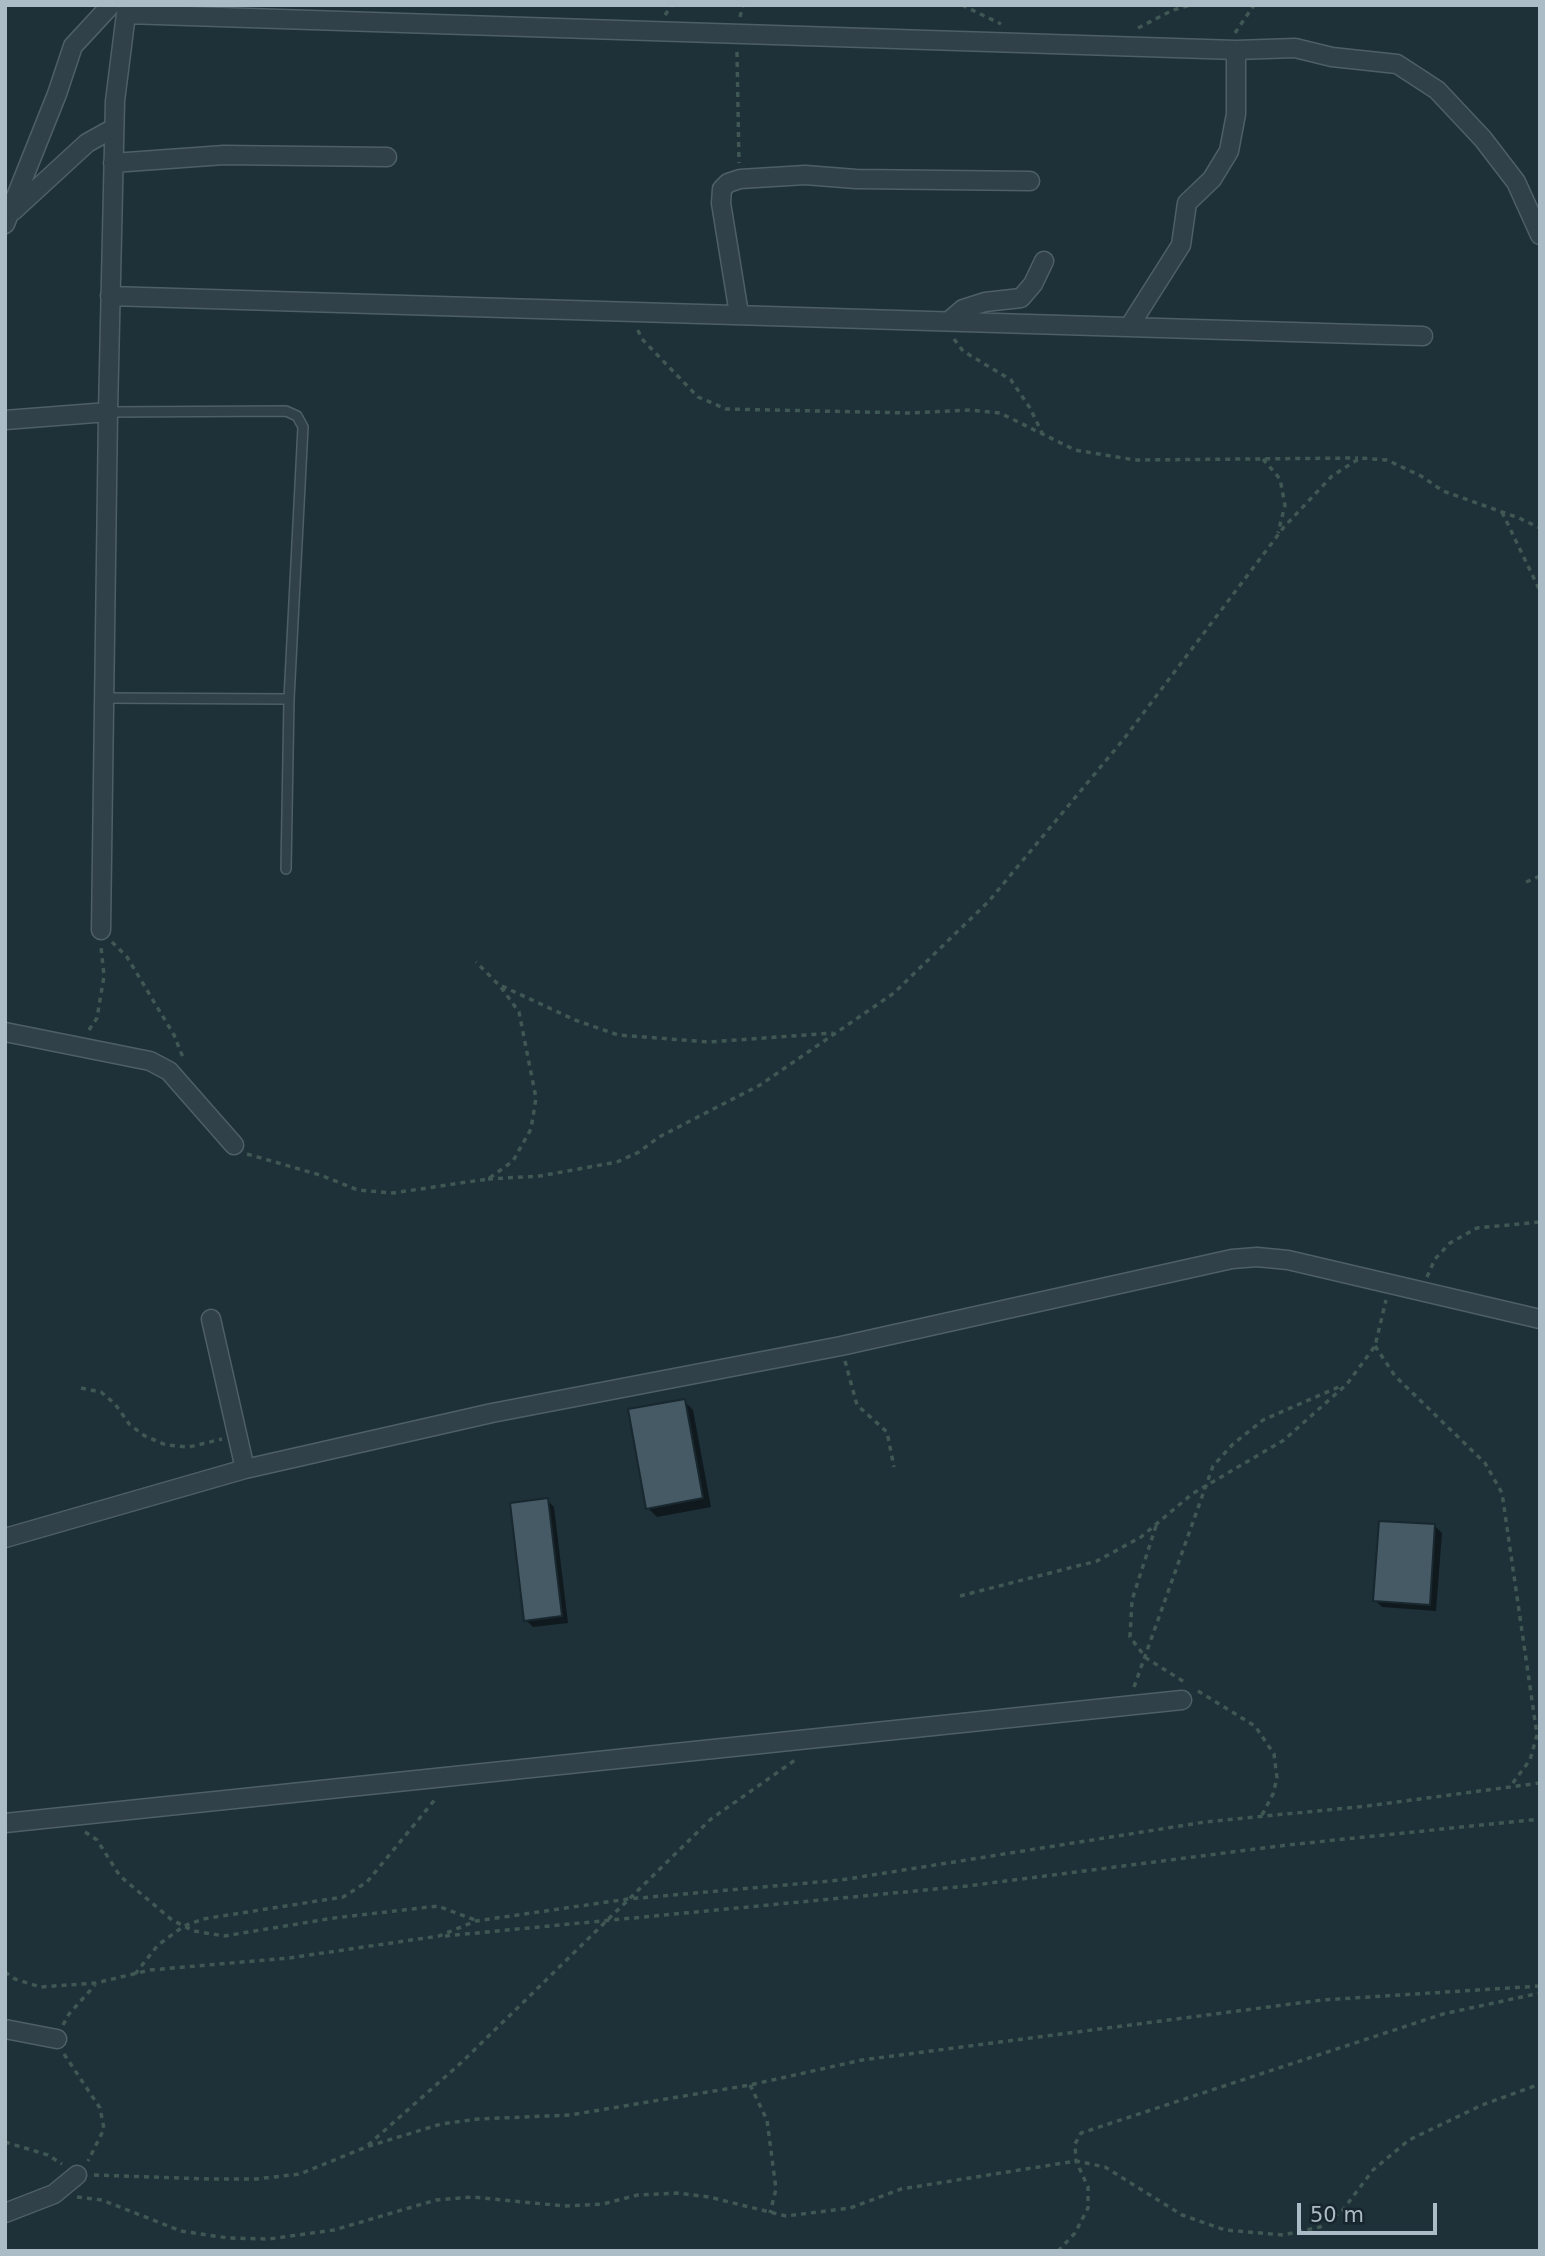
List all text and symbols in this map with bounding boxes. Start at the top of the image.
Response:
scale bar [1300,2190,1440,2234]
text: 50 m [1310,2203,1364,2227]

